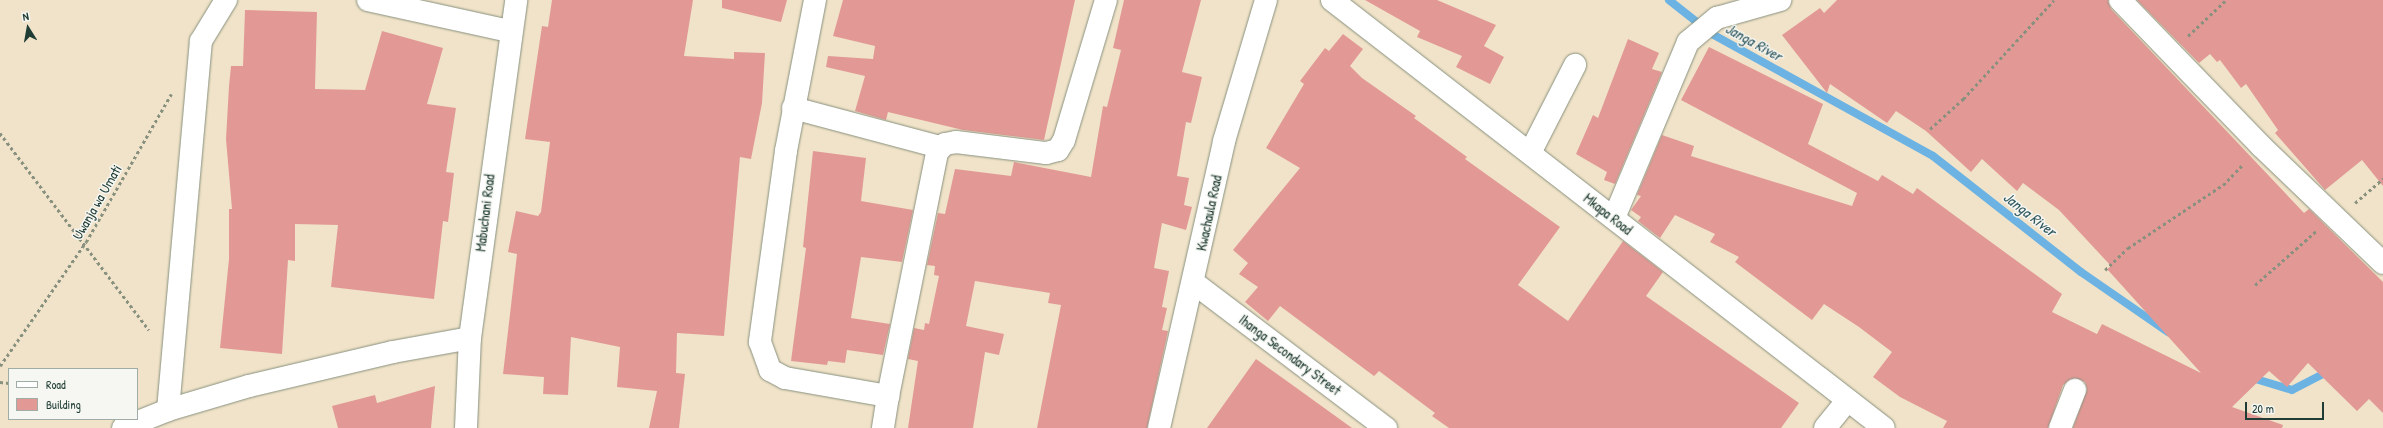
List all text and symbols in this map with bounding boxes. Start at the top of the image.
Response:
north arrow [8,8,48,48]
text: N [21,9,30,24]
water label: Janga River [1722,19,1786,65]
street label: Uwanja wa Umati [69,161,125,243]
street label: Mabuchani Road [472,173,498,253]
street label: Kwachaula Road [1193,174,1225,252]
water label: Janga River [2000,188,2060,240]
street label: Mkapa Road [1580,190,1636,238]
street label: Ihanga Secondary Street [1236,311,1344,399]
legend [8,368,138,420]
text: Road [46,376,66,393]
scale bar [2247,394,2326,420]
text: Building [46,396,81,413]
text: 20 m [2252,400,2274,417]

